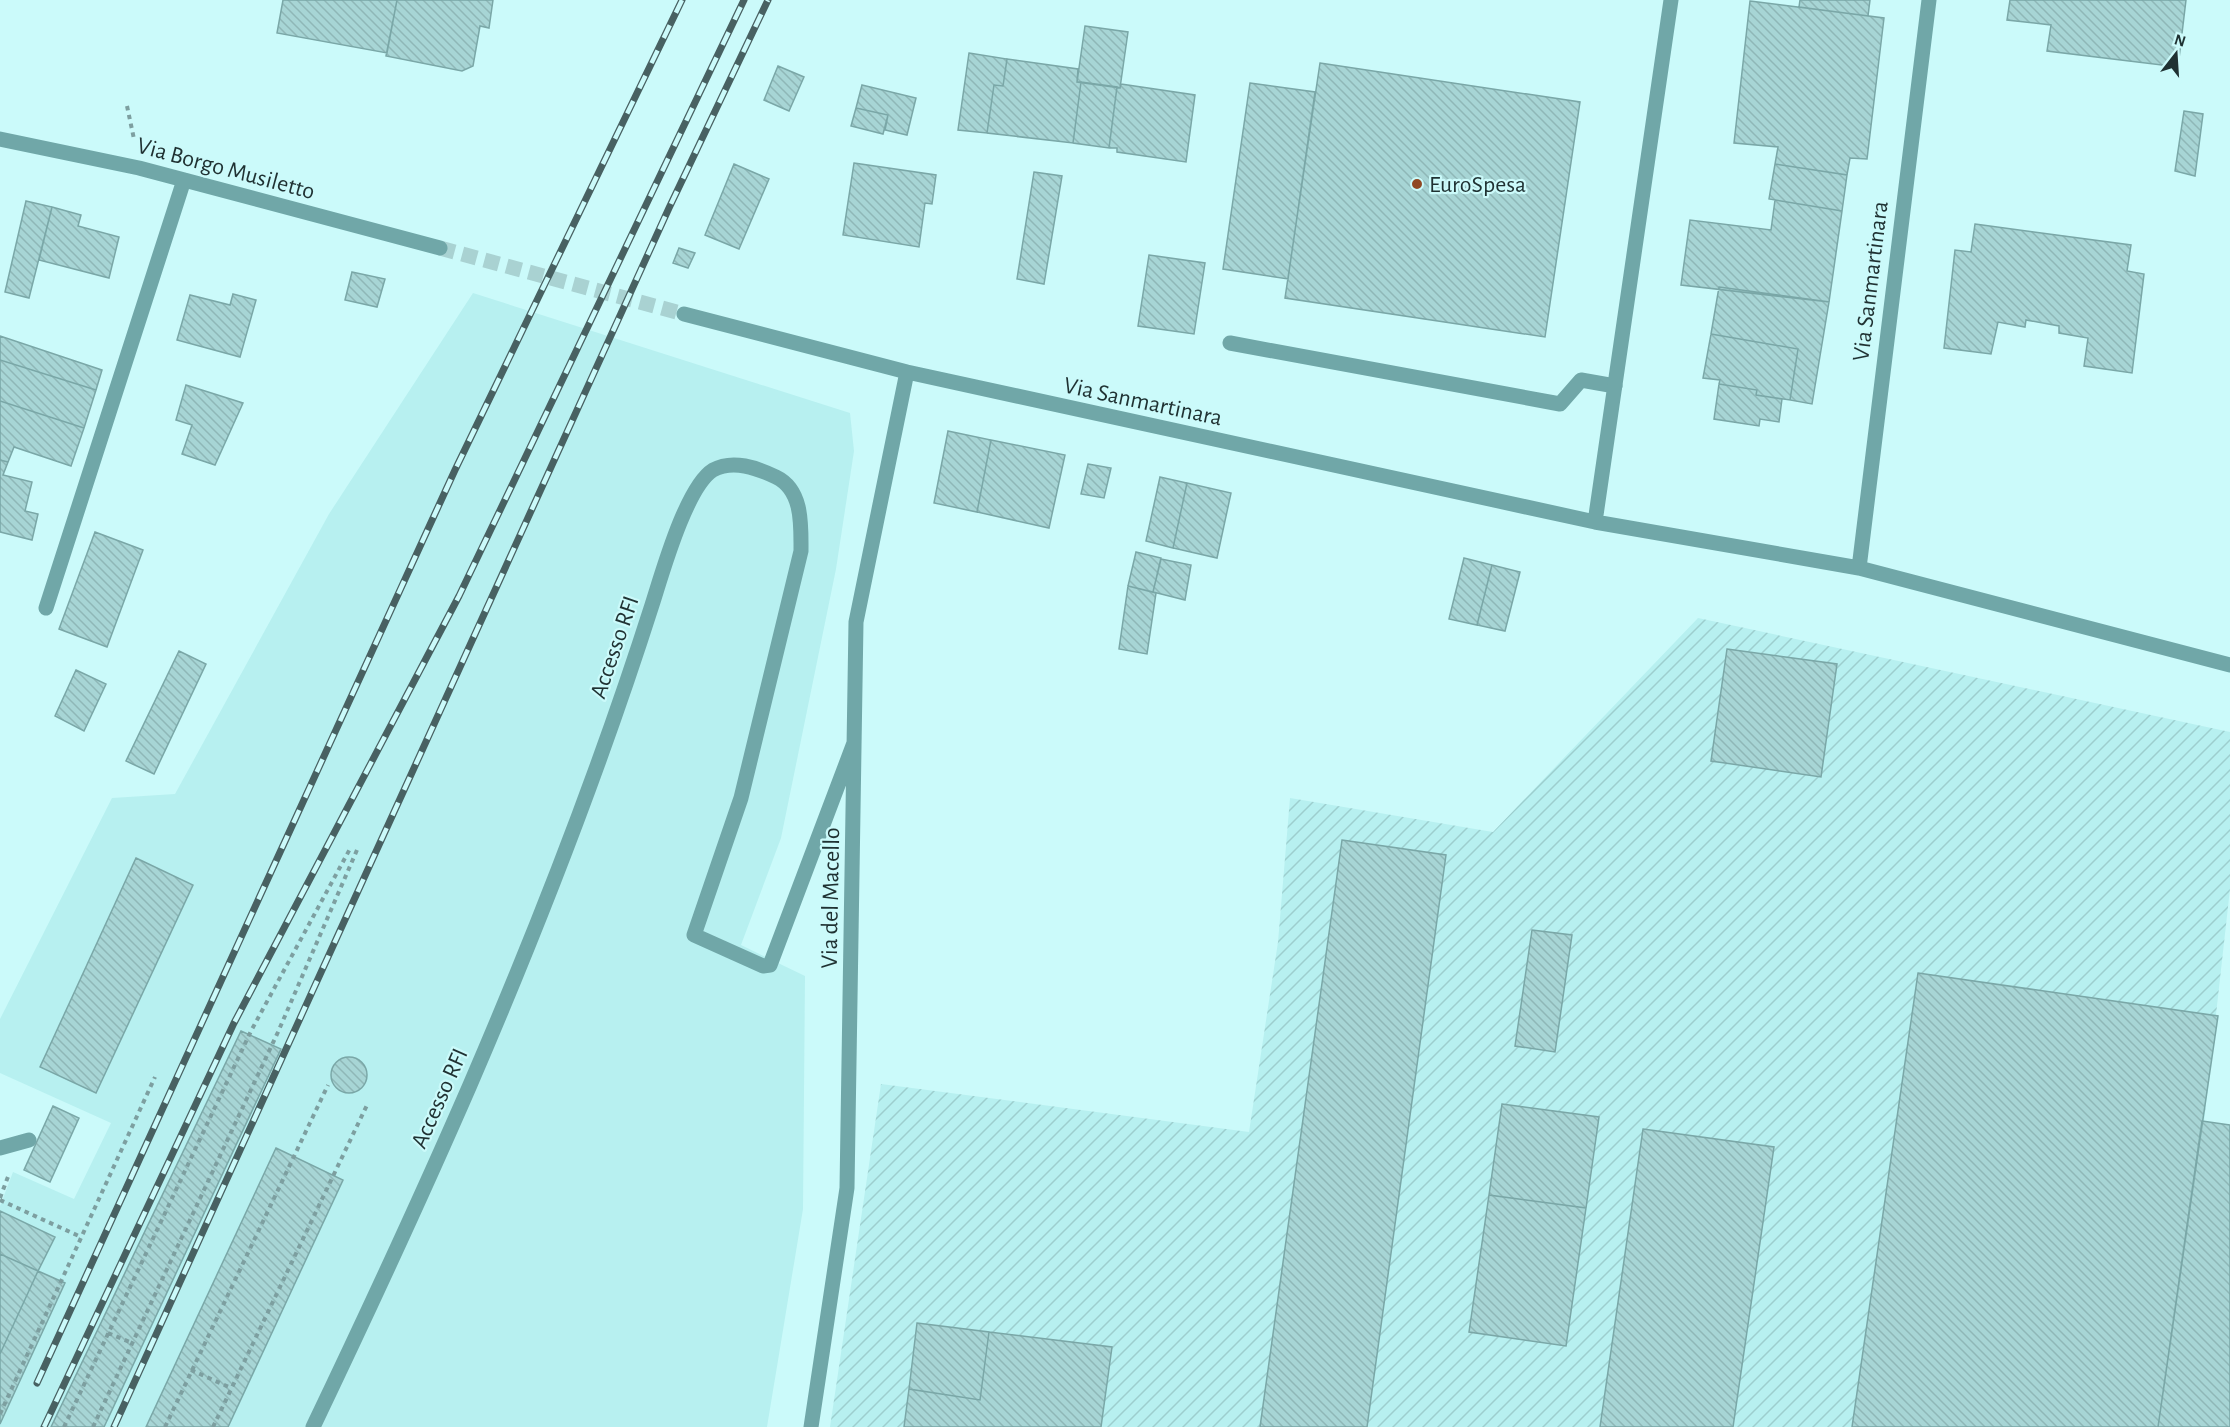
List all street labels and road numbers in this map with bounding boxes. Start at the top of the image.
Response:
street label: Via Borgo Musiletto [134,134,317,204]
street label: Via Sanmartinara [1849,200,1893,363]
street label: Via Sanmartinara [1061,373,1224,430]
street label: Accesso RFI [586,593,644,702]
street label: Via del Macello [818,827,844,969]
street label: Accesso RFI [407,1045,473,1152]

